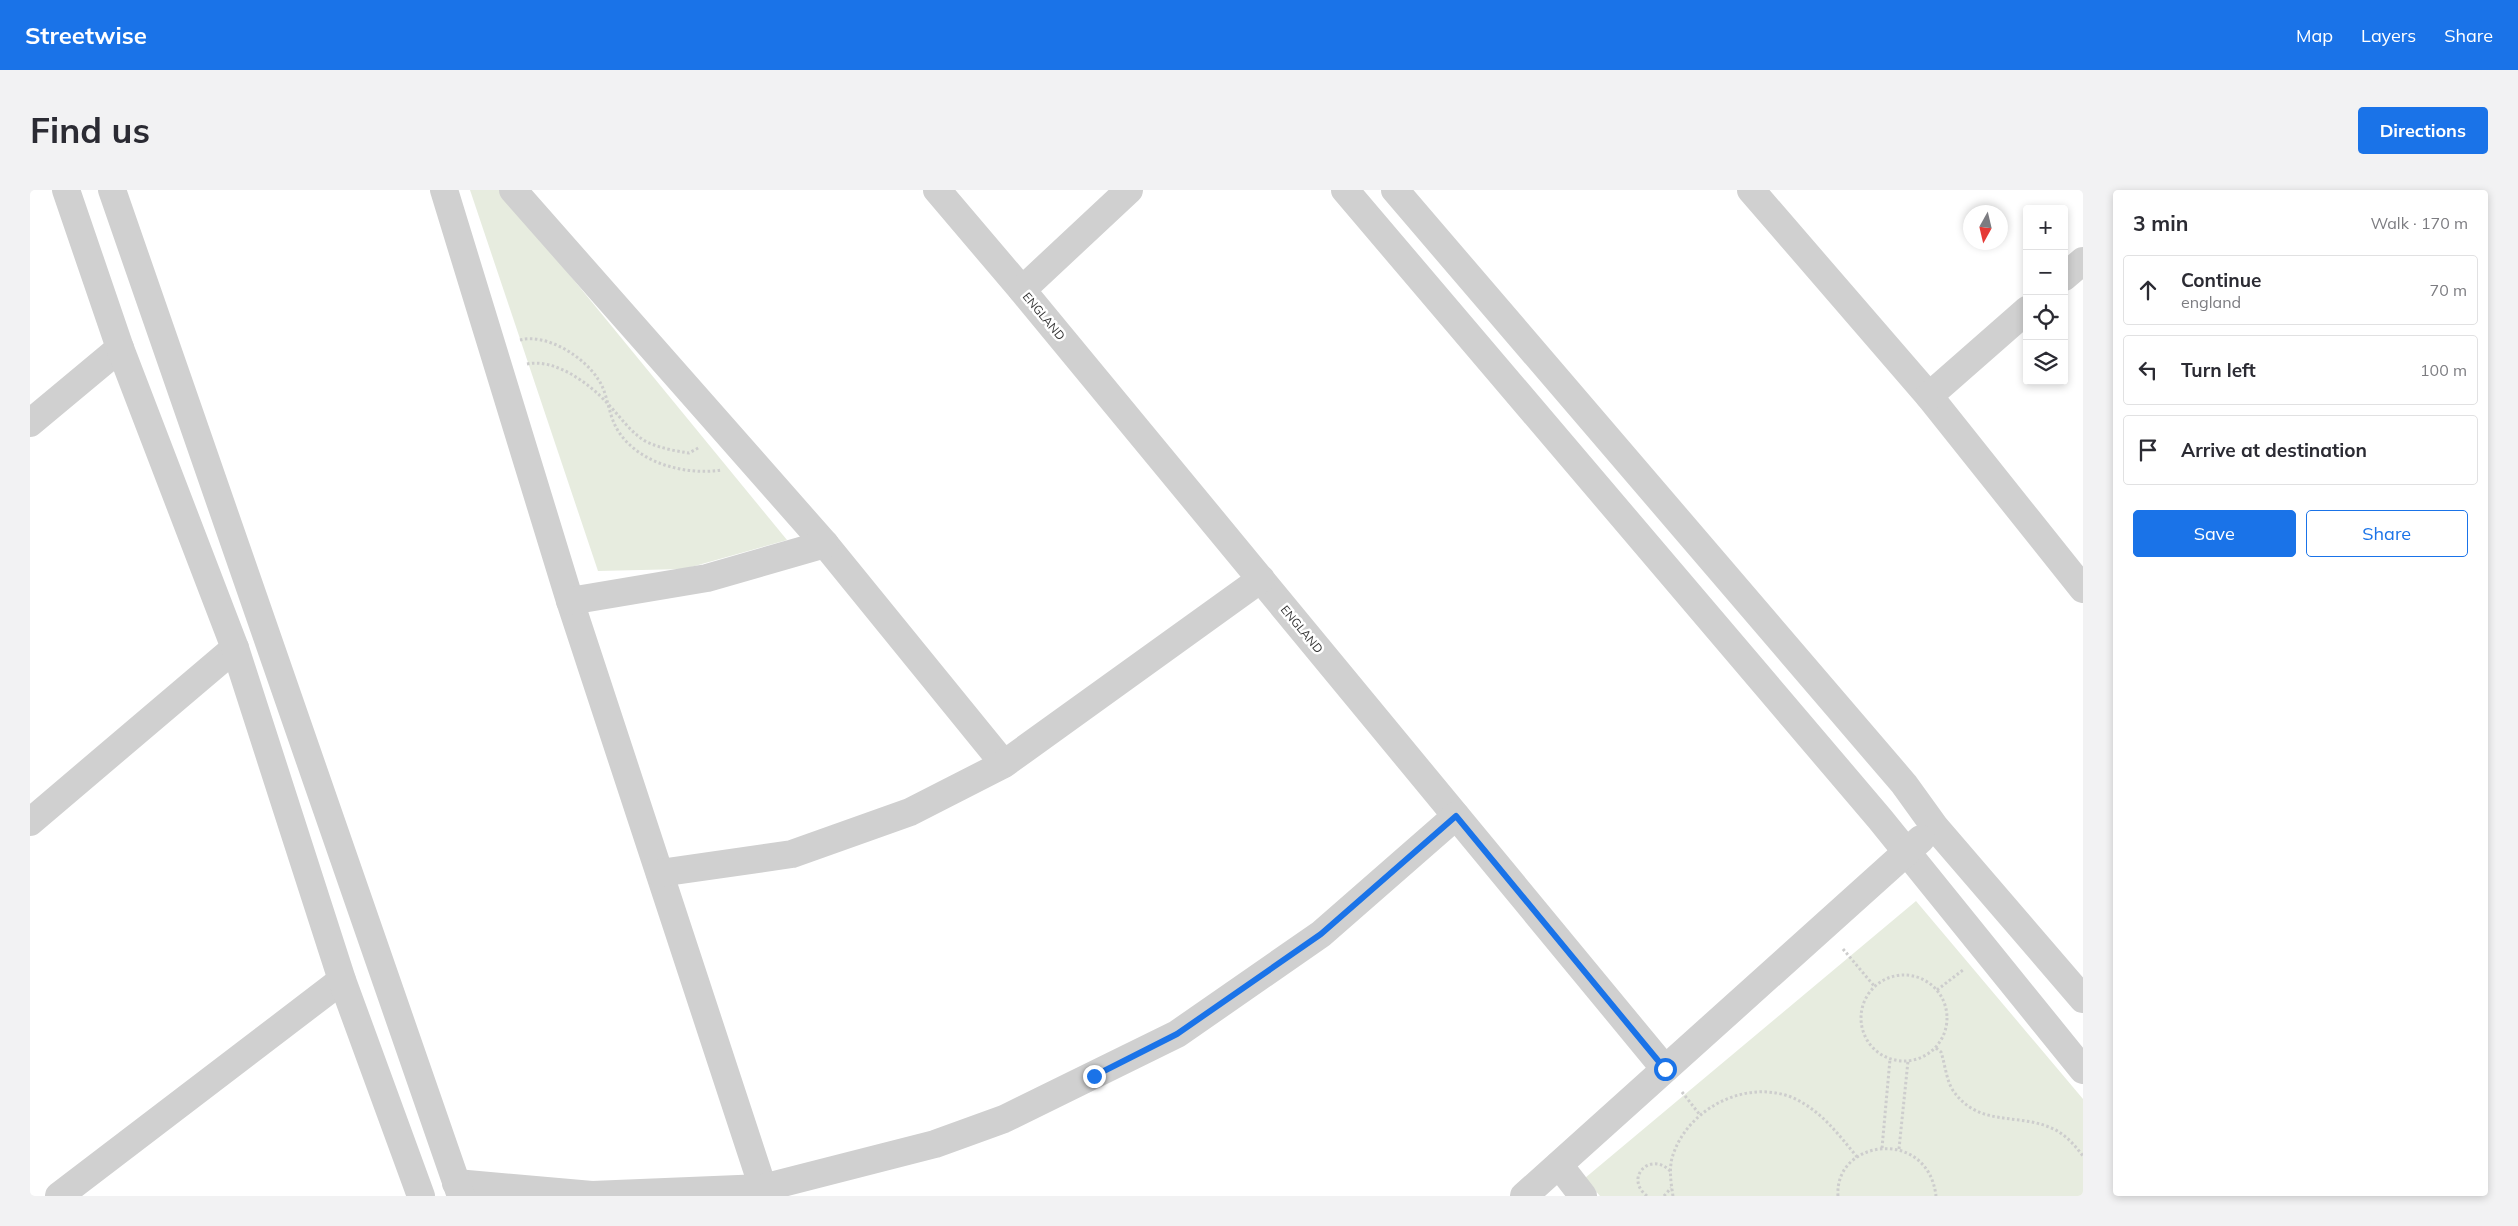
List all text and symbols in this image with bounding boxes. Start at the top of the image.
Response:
text: Streetwise [25,20,147,50]
text: Map [2296,24,2333,47]
text: Layers [2361,24,2416,47]
text: Share [2444,24,2493,47]
button: Directions [2358,107,2488,154]
text: Find us [30,108,150,152]
north arrow [1963,205,2008,250]
map controls [2023,205,2068,385]
button: + [2023,205,2068,250]
text: 3 min [2133,210,2188,236]
text: Walk · 170 m [2370,213,2468,233]
button: − [2023,250,2068,295]
text: Continue [2181,268,2261,292]
icon: ahead [2134,276,2162,304]
text: 70 m [2430,280,2467,300]
street label: ENGLAND [1020,289,1068,343]
text: england [2181,292,2241,312]
button: locate [2023,295,2068,340]
button: layers [2023,340,2068,385]
icon: left [2134,356,2162,384]
text: Turn left [2181,358,2256,382]
text: 100 m [2420,360,2467,380]
icon: arrive [2134,436,2162,464]
text: Arrive at destination [2181,438,2367,462]
button: Save [2133,510,2296,557]
button: Share [2306,510,2468,557]
street label: ENGLAND [1278,602,1326,656]
route start [1654,1058,1677,1081]
route end [1083,1065,1106,1088]

